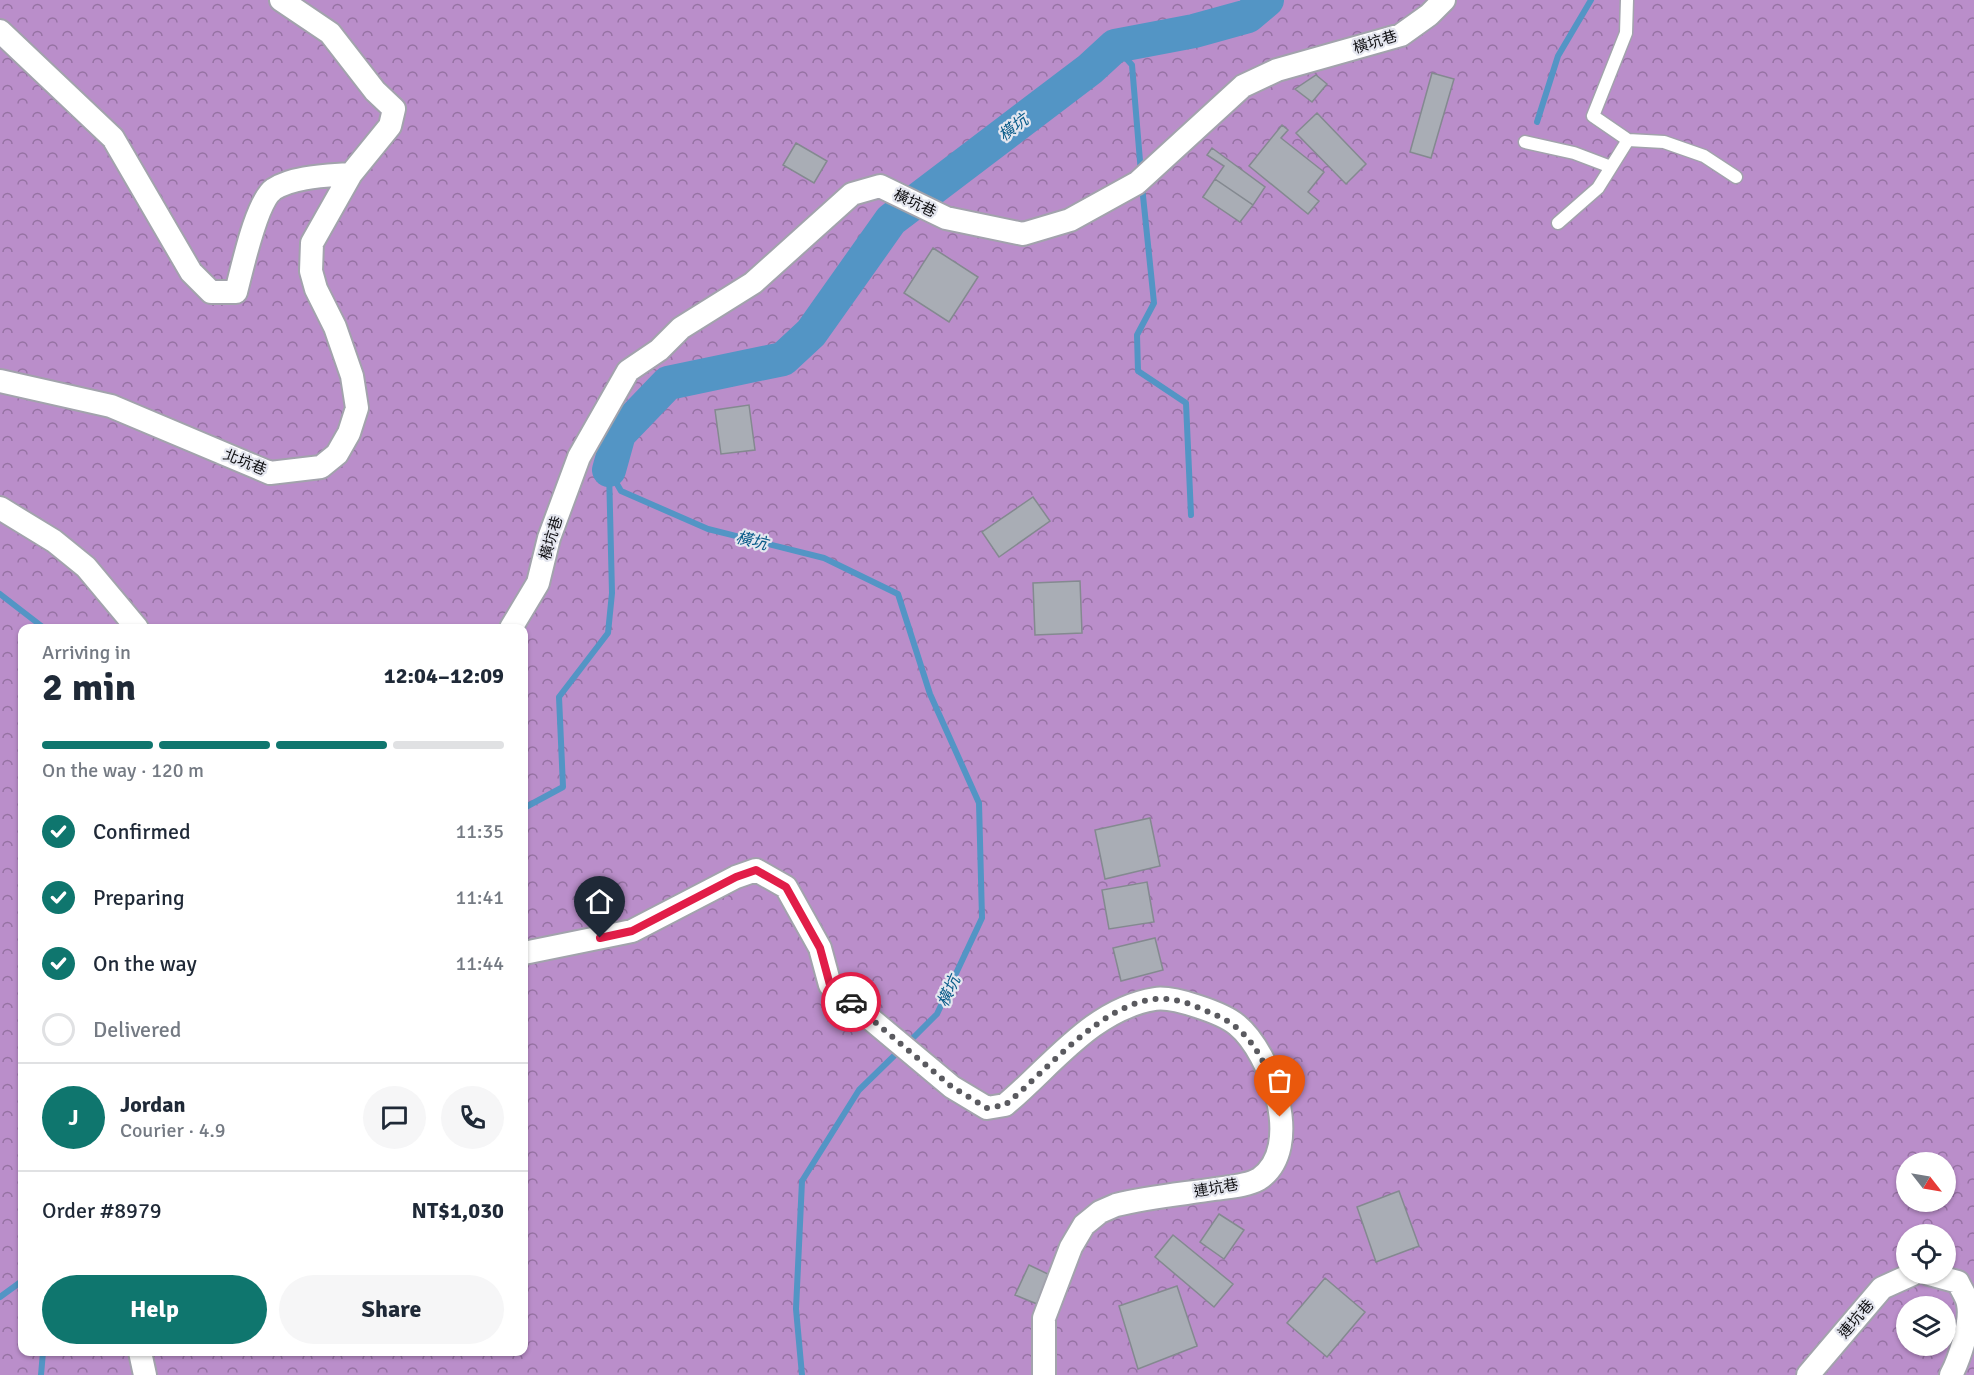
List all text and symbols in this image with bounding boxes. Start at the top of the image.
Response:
street label: 橫坑巷 [1351,27,1399,57]
water label: 橫坑 [995,109,1034,145]
street label: 橫坑巷 [891,185,939,221]
street label: 北坑巷 [221,445,269,479]
street label: 橫坑巷 [536,514,566,562]
water label: 橫坑 [734,527,772,555]
text: Arriving in [42,640,131,665]
text: 12:04–12:09 [384,662,504,689]
text: 2 min [42,663,136,711]
text: On the way · 120 m [42,758,204,783]
icon: check [42,815,75,848]
text: Confirmed [93,818,191,845]
text: 11:35 [455,819,504,844]
pin [574,876,625,938]
icon: check [42,881,75,914]
text: Preparing [93,884,185,911]
text: 11:41 [455,885,504,910]
icon: home [583,885,616,918]
icon: check [42,947,75,980]
text: On the way [93,950,197,977]
text: 11:44 [455,951,504,976]
water label: 橫坑 [933,971,966,1010]
courier [821,972,881,1032]
icon: car [835,986,868,1019]
text: Delivered [93,1016,181,1043]
pin [1254,1055,1305,1117]
icon: bag [1263,1064,1296,1097]
button: chat [363,1086,426,1149]
button: phone [441,1086,504,1149]
text: Jordan [120,1091,186,1118]
text: J [68,1104,79,1131]
text: Courier · 4.9 [120,1118,226,1143]
north arrow [1896,1152,1956,1212]
map controls [1896,1152,1956,1356]
street label: 連坑巷 [1192,1175,1240,1201]
text: Order #8979 [42,1197,162,1224]
text: NT$1,030 [412,1197,504,1224]
button: locate [1896,1224,1956,1284]
button: Help [42,1275,267,1344]
button: Share [279,1275,504,1344]
street label: 連坑巷 [1834,1296,1878,1342]
button: layers [1896,1296,1956,1356]

